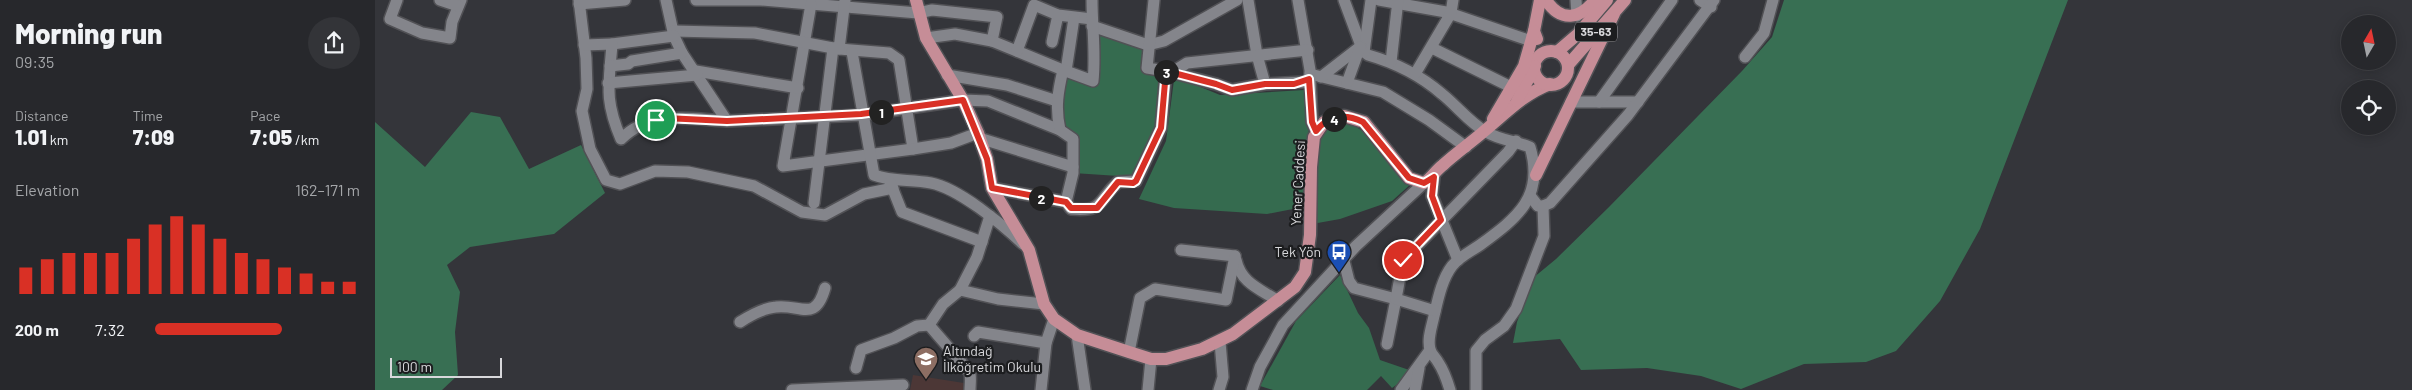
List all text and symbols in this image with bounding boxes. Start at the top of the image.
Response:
north arrow [2341,15,2396,70]
map controls [2341,15,2396,135]
text: Morning run [15,16,163,50]
button: share [308,17,360,69]
road number: 35-63 [1575,22,1617,42]
text: 09:35 [15,52,54,71]
pin: 3 [1153,60,1179,84]
text: 3 [1163,64,1170,81]
button: locate [2341,80,2396,135]
pin [635,99,677,141]
pin: 1 [869,100,893,124]
text: 1 [879,104,884,121]
icon: arrive [642,106,670,134]
pin: 4 [1321,106,1347,132]
text: Distance [15,107,68,124]
text: Time [133,107,163,124]
text: Pace [250,107,280,124]
text: 4 [1330,111,1339,128]
text: 1.01 [15,124,47,149]
text: 7:09 [133,124,174,149]
text: 7:05 [250,124,292,149]
text: km [47,131,68,148]
text: /km [292,131,319,148]
street label: Yener Caddesi [1287,140,1308,226]
text: Elevation [15,180,79,199]
text: 162–171 m [295,180,360,199]
pin: 2 [1029,186,1053,210]
text: 2 [1038,190,1045,207]
bus stop icon: Tek Yön [1326,239,1352,273]
pin [1382,239,1424,281]
place label: Tek Yön [1275,243,1321,260]
icon: check [1389,246,1417,274]
text: 200 m [15,320,59,339]
text: 7:32 [95,320,125,339]
place label: Altındağ İlköğretim Okulu [943,342,1041,375]
school or university icon: Altındağ İlköğretim Okulu [913,346,939,380]
scale bar [390,355,503,378]
text: 100 m [397,358,432,375]

